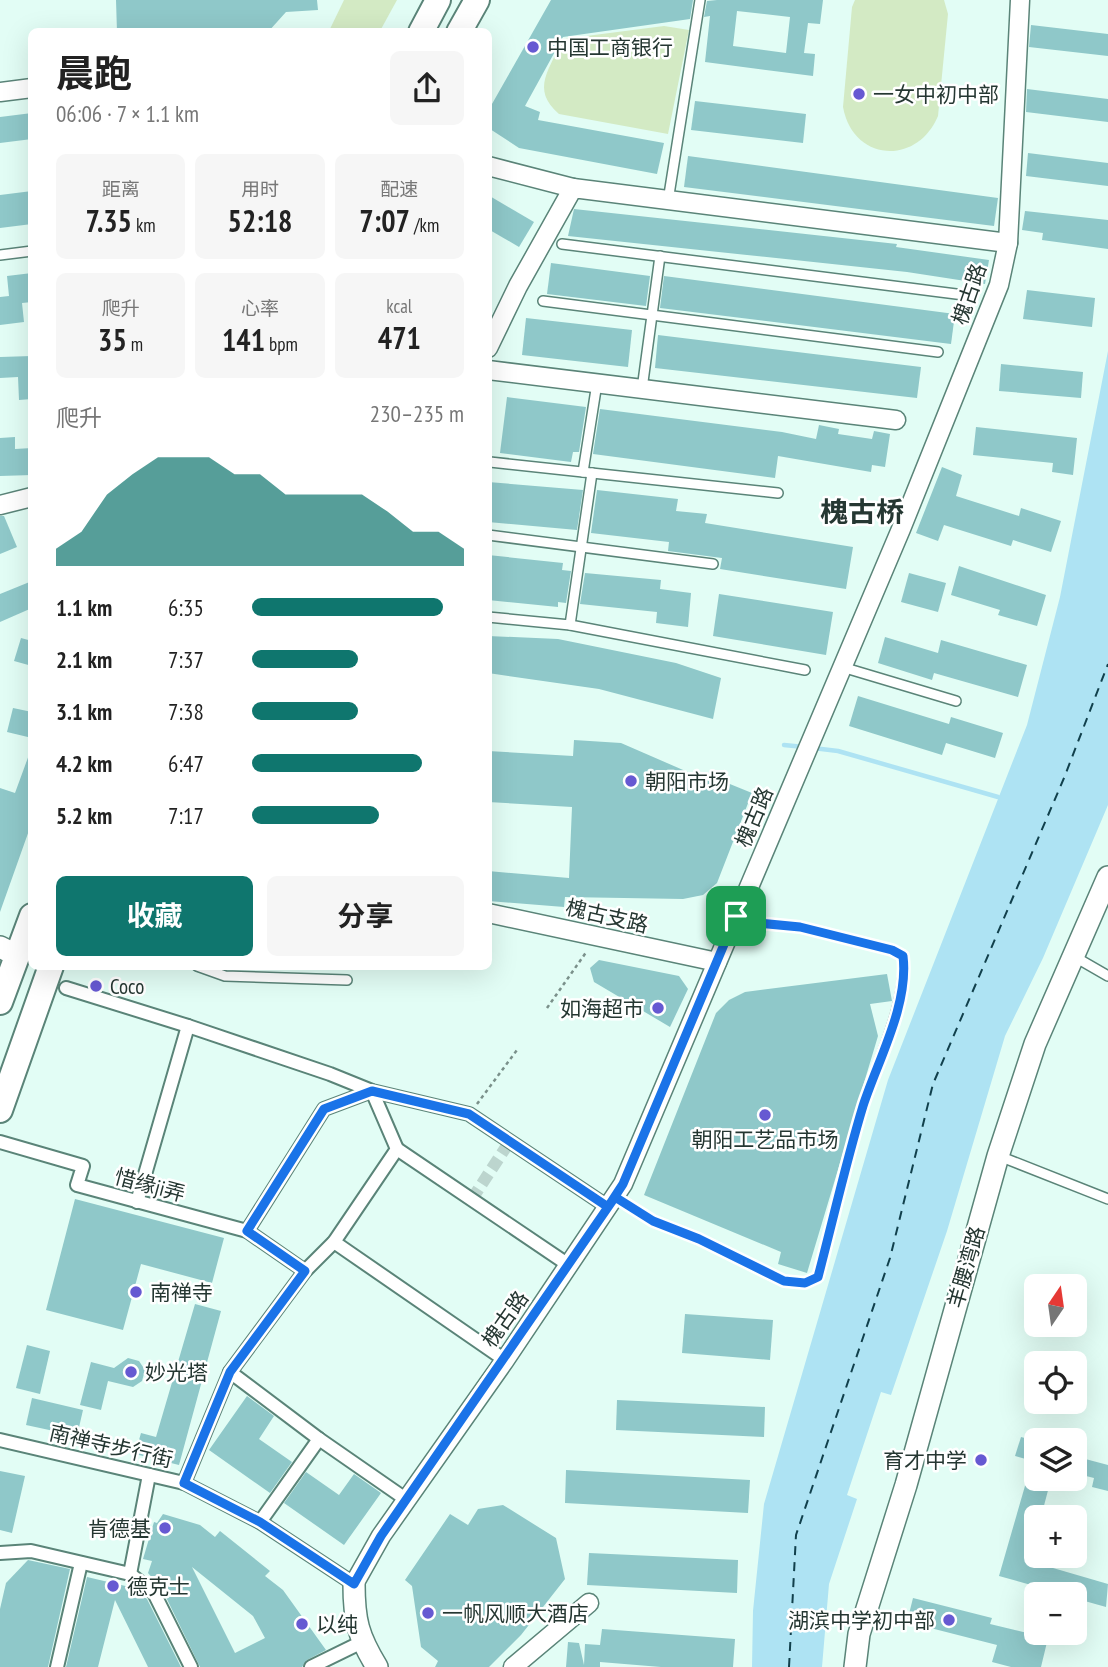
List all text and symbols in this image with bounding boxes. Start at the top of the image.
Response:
place label: 中国工商银行 [547,34,673,61]
marker: 中国工商银行 [525,39,541,55]
text: 晨跑 [56,48,132,97]
button: share [390,51,464,125]
place label: 一女中初中部 [873,81,999,108]
marker: 一女中初中部 [851,86,867,102]
text: 06:06 · 7 × 1.1 km [56,99,199,128]
text: 距离 [102,177,140,201]
text: 用时 [241,177,279,201]
text: 配速 [380,177,418,201]
text: 7.35 [86,201,132,240]
text: 52:18 [228,201,292,240]
text: 7:07 [359,201,410,240]
text: km [132,213,156,237]
text: /km [410,213,439,237]
street label: 槐古路 [946,260,992,328]
text: kcal [386,294,412,318]
text: 爬升 [102,296,140,320]
text: 心率 [241,296,279,320]
text: 471 [378,318,421,357]
text: 35 [98,320,127,359]
text: 141 [222,320,265,359]
text: m [127,332,143,356]
text: bpm [265,332,298,356]
text: 230–235 m [370,399,464,428]
text: 爬升 [56,403,102,432]
district label: 槐古桥 [820,493,904,530]
text: 1.1 km [56,593,112,622]
text: 6:35 [168,593,204,622]
text: 2.1 km [56,645,112,674]
text: 7:37 [168,645,204,674]
text: 3.1 km [56,697,112,726]
text: 7:38 [168,697,204,726]
text: 4.2 km [56,749,112,778]
text: 6:47 [168,749,204,778]
place label: 朝阳市场 [645,768,729,795]
marker: 朝阳市场 [623,773,639,789]
street label: 槐古路 [729,783,779,851]
text: 5.2 km [56,801,112,830]
text: 7:17 [168,801,204,830]
button: 收藏 [56,876,253,956]
button: 分享 [267,876,464,956]
pin [706,886,766,946]
street label: 槐古支路 [563,893,651,939]
icon: arrive [717,897,755,935]
place label: Coco [110,973,144,1000]
marker: Coco [88,978,104,994]
place label: 如海超市 [560,995,644,1022]
marker: 如海超市 [650,1000,666,1016]
marker: 朝阳工艺品市场 [757,1107,773,1123]
place label: 朝阳工艺品市场 [692,1126,839,1153]
street label: 惜缘ji弄 [112,1163,188,1207]
street label: 羊腰湾路 [941,1223,991,1311]
north arrow [1024,1274,1087,1337]
map controls [1024,1274,1087,1645]
place label: 南禅寺 [150,1279,213,1306]
marker: 南禅寺 [128,1284,144,1300]
street label: 槐古路 [476,1285,534,1353]
button: locate [1024,1351,1087,1414]
place label: 妙光塔 [145,1359,208,1386]
marker: 妙光塔 [123,1364,139,1380]
street label: 南禅寺步行街 [47,1419,175,1473]
button: layers [1024,1428,1087,1491]
place label: 育才中学 [883,1447,967,1474]
marker: 育才中学 [973,1452,989,1468]
button: + [1024,1505,1087,1568]
place label: 肯德基 [88,1515,151,1542]
marker: 肯德基 [157,1520,173,1536]
place label: 德克士 [127,1573,190,1600]
marker: 德克士 [105,1578,121,1594]
button: − [1024,1582,1087,1645]
place label: 一帆风顺大酒店 [442,1600,589,1627]
marker: 一帆风顺大酒店 [420,1605,436,1621]
place label: 湖滨中学初中部 [788,1607,935,1634]
place label: 以纯 [316,1611,358,1638]
marker: 湖滨中学初中部 [941,1612,957,1628]
marker: 以纯 [294,1616,310,1632]

